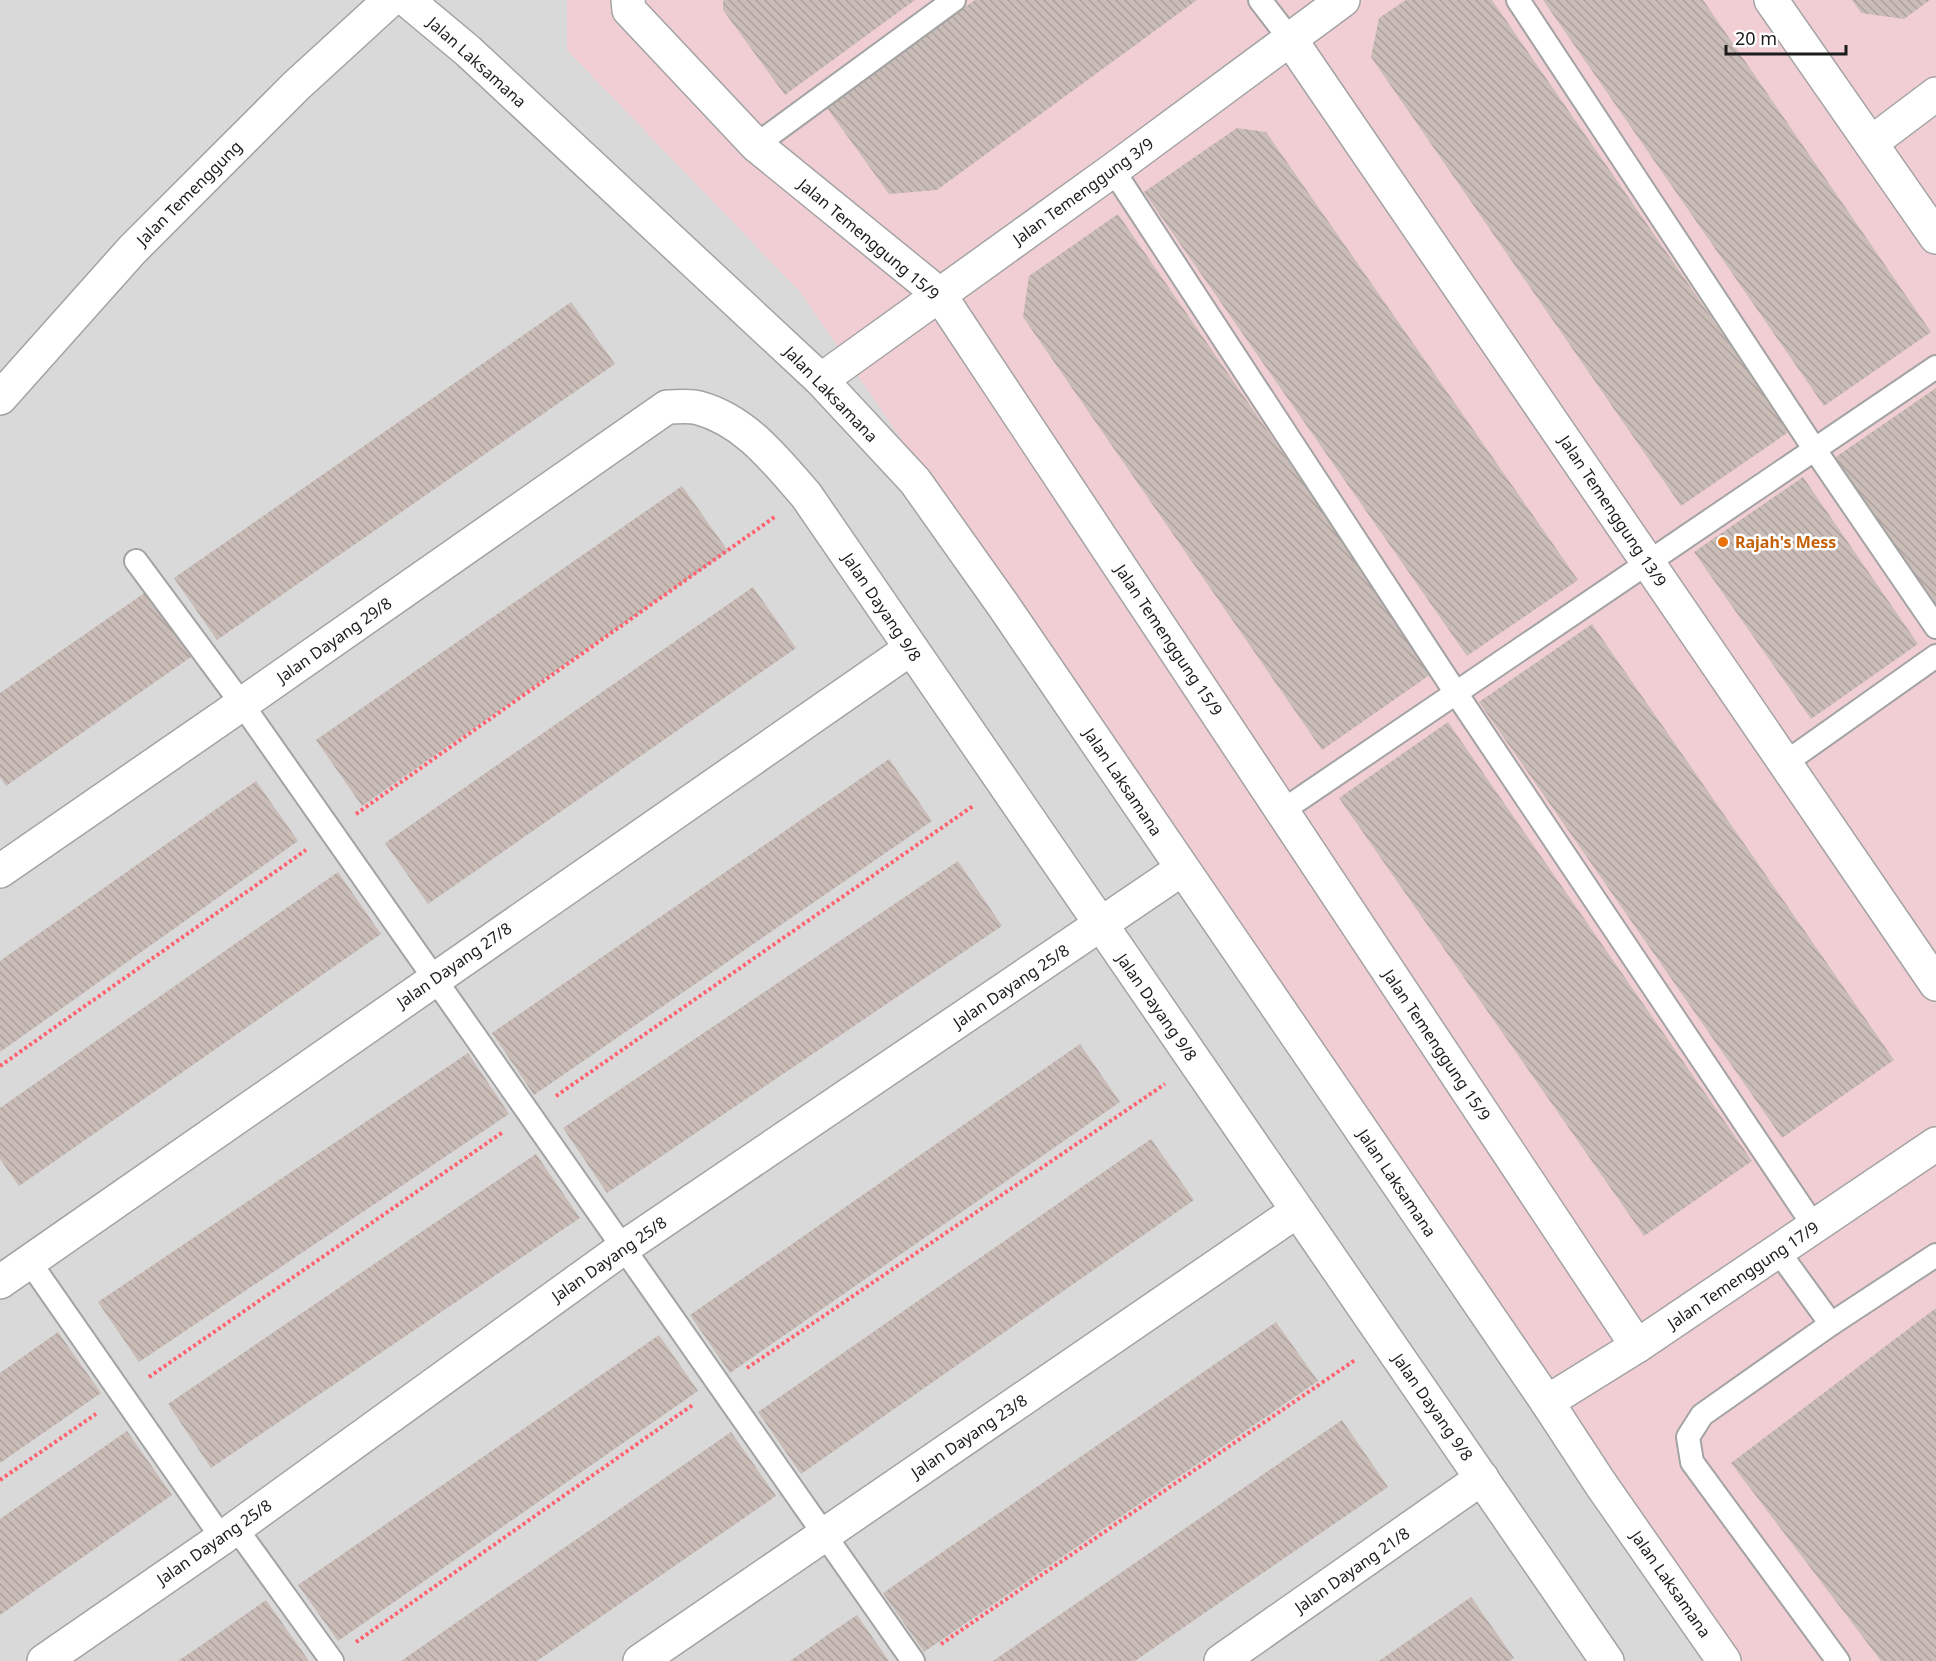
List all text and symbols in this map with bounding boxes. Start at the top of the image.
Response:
street label: Jalan Laksamana [421,10,531,112]
scale bar [1726,18,1846,56]
text: 20 m [1735,26,1777,50]
street label: Jalan Temenggung 3/9 [1007,132,1158,251]
street label: Jalan Temenggung [130,136,246,252]
street label: Jalan Temenggung 15/9 [792,172,944,305]
street label: Jalan Laksamana [778,340,883,447]
street label: Jalan Temenggung 13/9 [1553,429,1672,591]
place label: Rajah's Mess [1735,531,1836,553]
marker: Rajah's Mess [1716,535,1730,549]
street label: Jalan Dayang 9/8 [836,547,926,666]
street label: Jalan Temenggung 15/9 [1109,558,1228,720]
street label: Jalan Dayang 29/8 [271,592,396,689]
street label: Jalan Laksamana [1078,722,1167,840]
street label: Jalan Dayang 27/8 [391,917,516,1014]
street label: Jalan Dayang 25/8 [947,939,1073,1034]
street label: Jalan Dayang 9/8 [1111,947,1202,1065]
street label: Jalan Temenggung 15/9 [1377,963,1496,1125]
street label: Jalan Laksamana [1352,1123,1441,1241]
street label: Jalan Dayang 25/8 [546,1211,671,1308]
street label: Jalan Temenggung 17/9 [1661,1216,1823,1335]
street label: Jalan Dayang 9/8 [1387,1347,1478,1465]
street label: Jalan Dayang 23/8 [905,1389,1031,1484]
street label: Jalan Dayang 25/8 [151,1494,276,1591]
street label: Jalan Dayang 21/8 [1289,1522,1414,1619]
street label: Jalan Laksamana [1625,1525,1716,1642]

